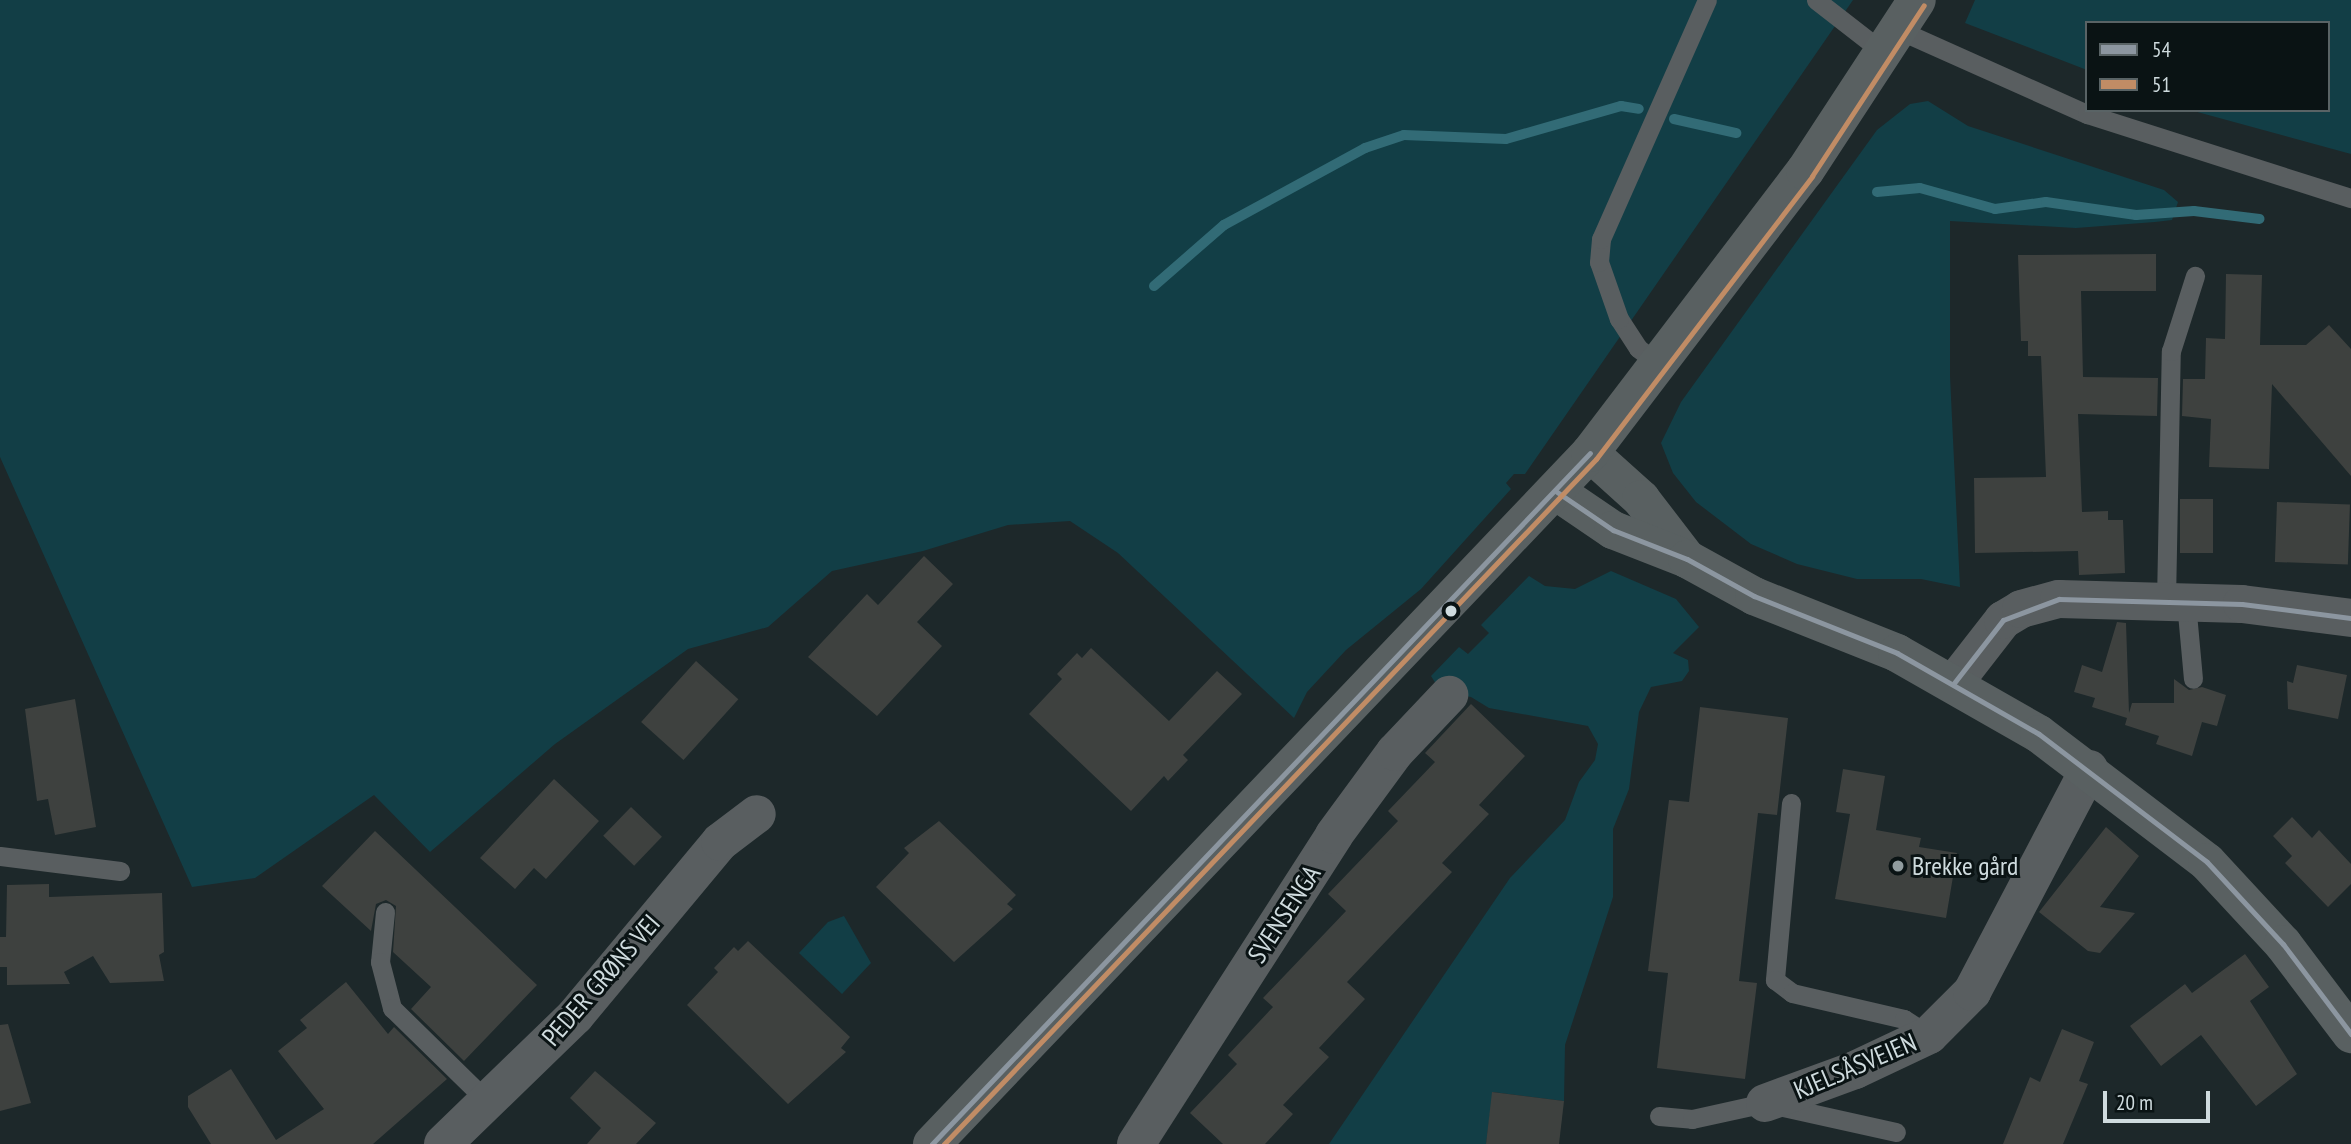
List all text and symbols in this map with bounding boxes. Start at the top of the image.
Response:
legend [2085,21,2330,112]
text: 54 [2152,36,2171,63]
text: 51 [2152,71,2171,98]
unlabelled marker [1444,604,1458,618]
place label: Brekke gård [1912,850,2018,882]
marker: Brekke gård [1890,858,1906,874]
street label: SVENSENGA [1241,860,1327,968]
street label: PEDER GRØNS VEI [535,908,667,1052]
street label: KJELSÅSVEIEN [1789,1026,1921,1106]
scale bar [2106,1078,2213,1122]
text: 20 m [2116,1089,2153,1116]

